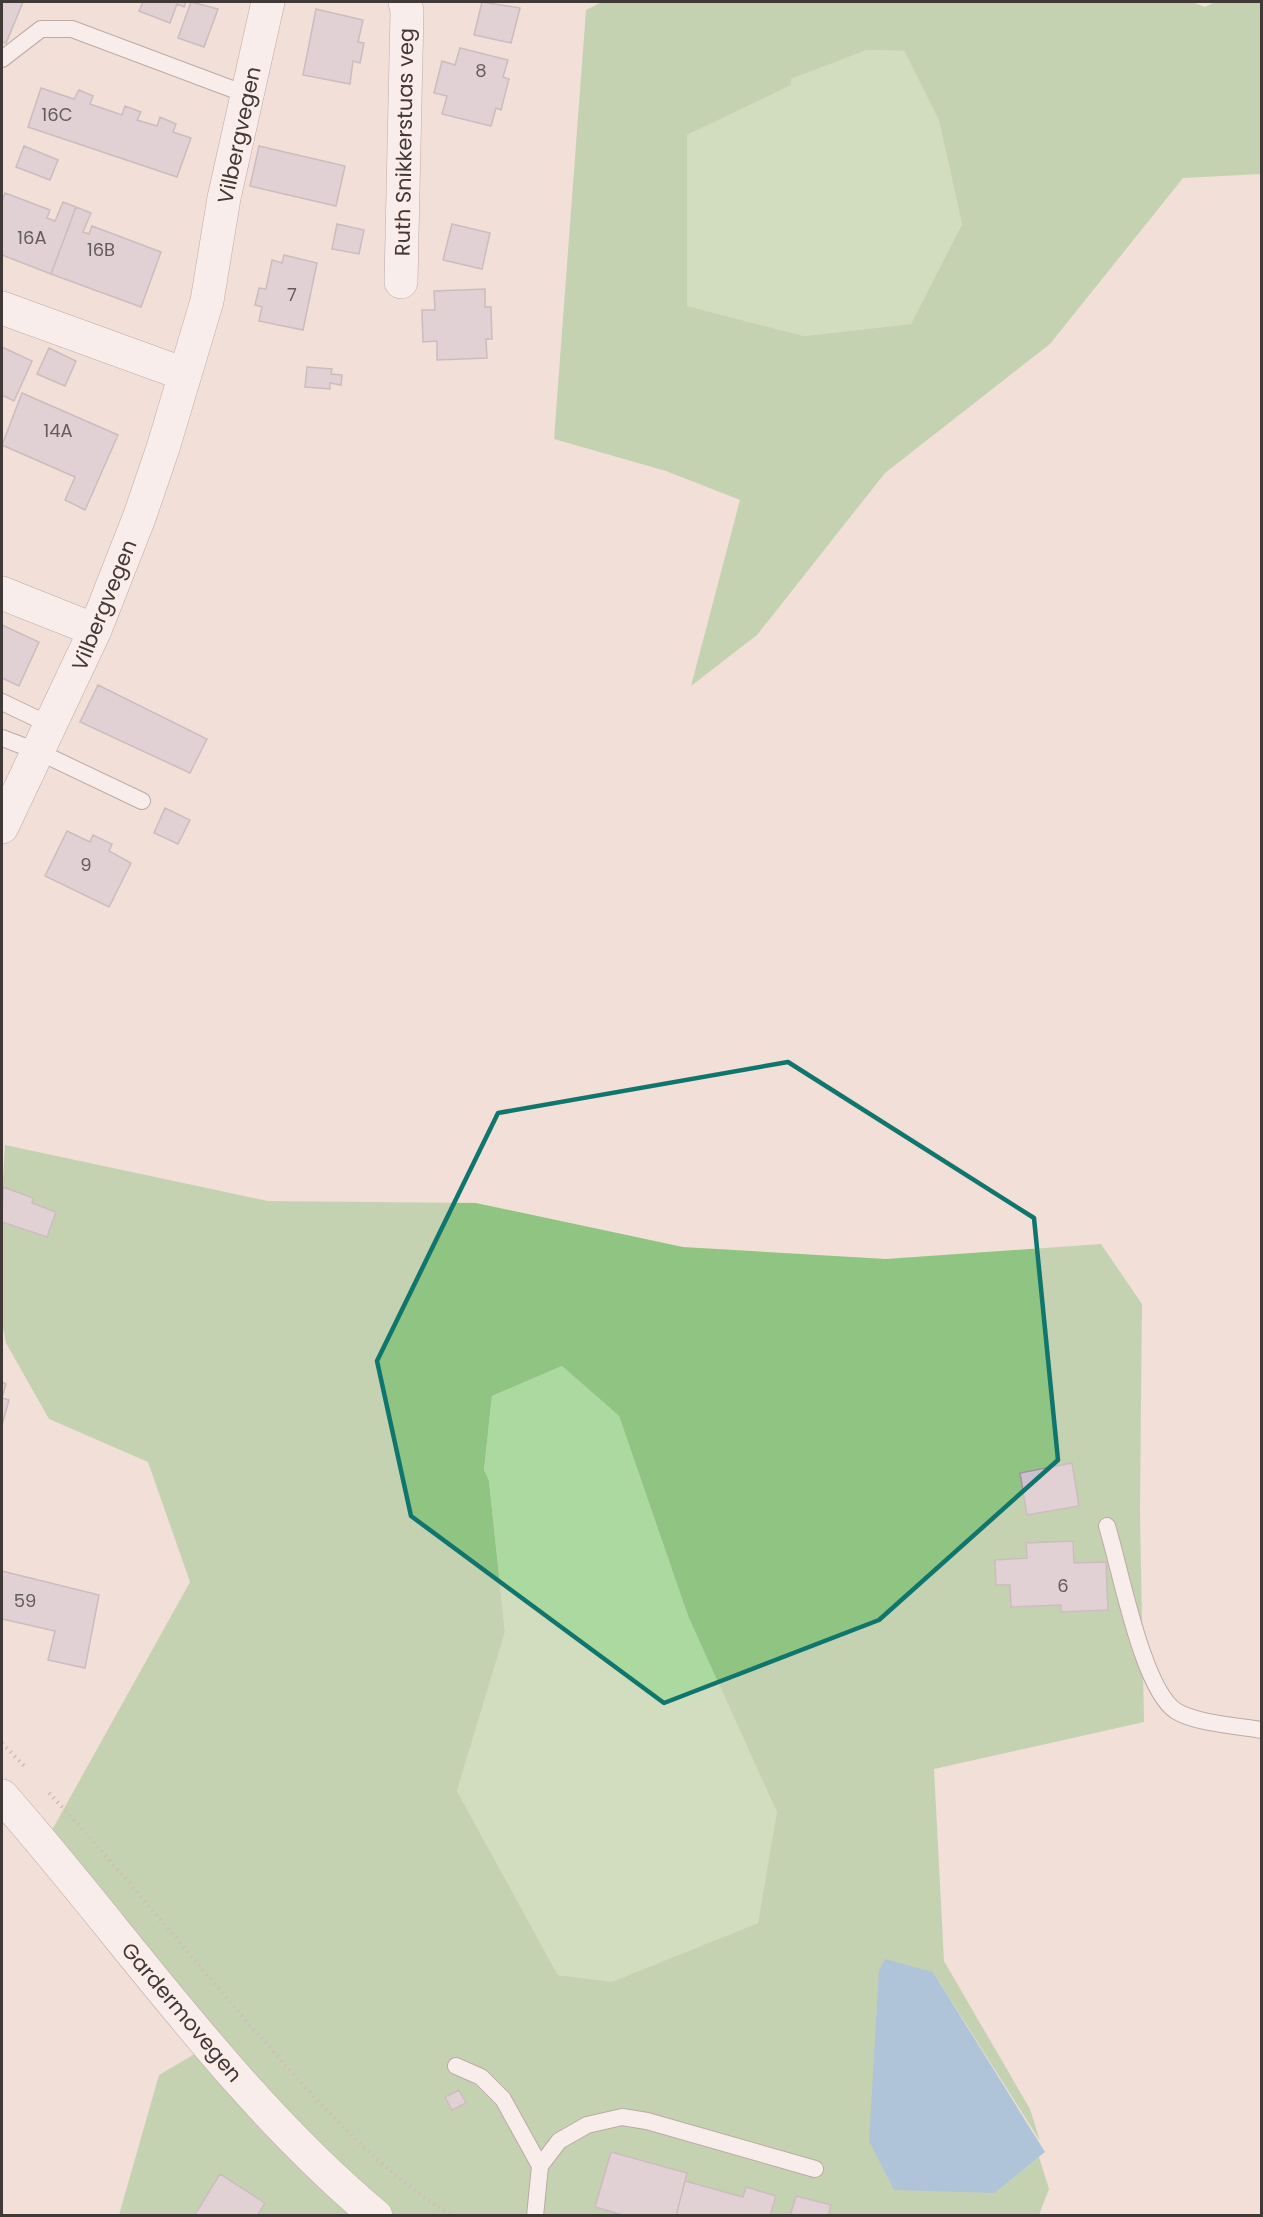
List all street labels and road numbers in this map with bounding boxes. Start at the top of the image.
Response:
street label: Ruth Snikkerstuas veg [388,28,420,256]
street label: Vilbergvegen [210,64,268,206]
street label: Vilbergvegen [64,535,144,675]
street label: Gardermovegen [115,1936,249,2088]

